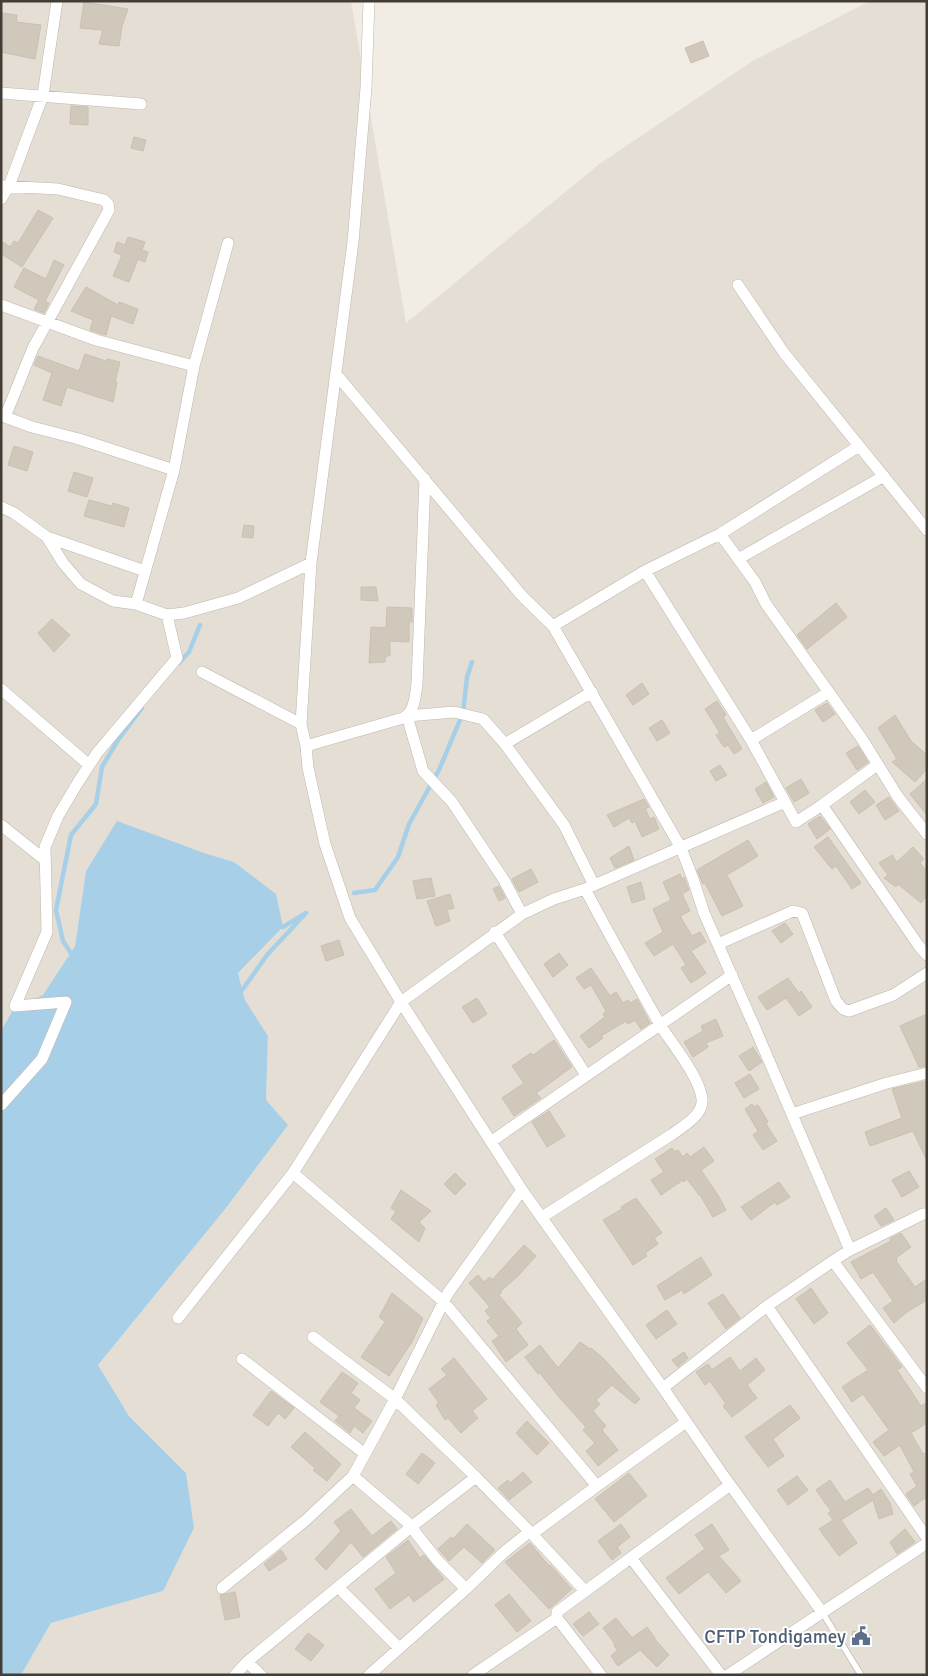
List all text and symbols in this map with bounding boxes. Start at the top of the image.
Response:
place label: CFTP Tondigamey [704,1625,846,1649]
public building icon: CFTP Tondigamey [850,1625,872,1647]

